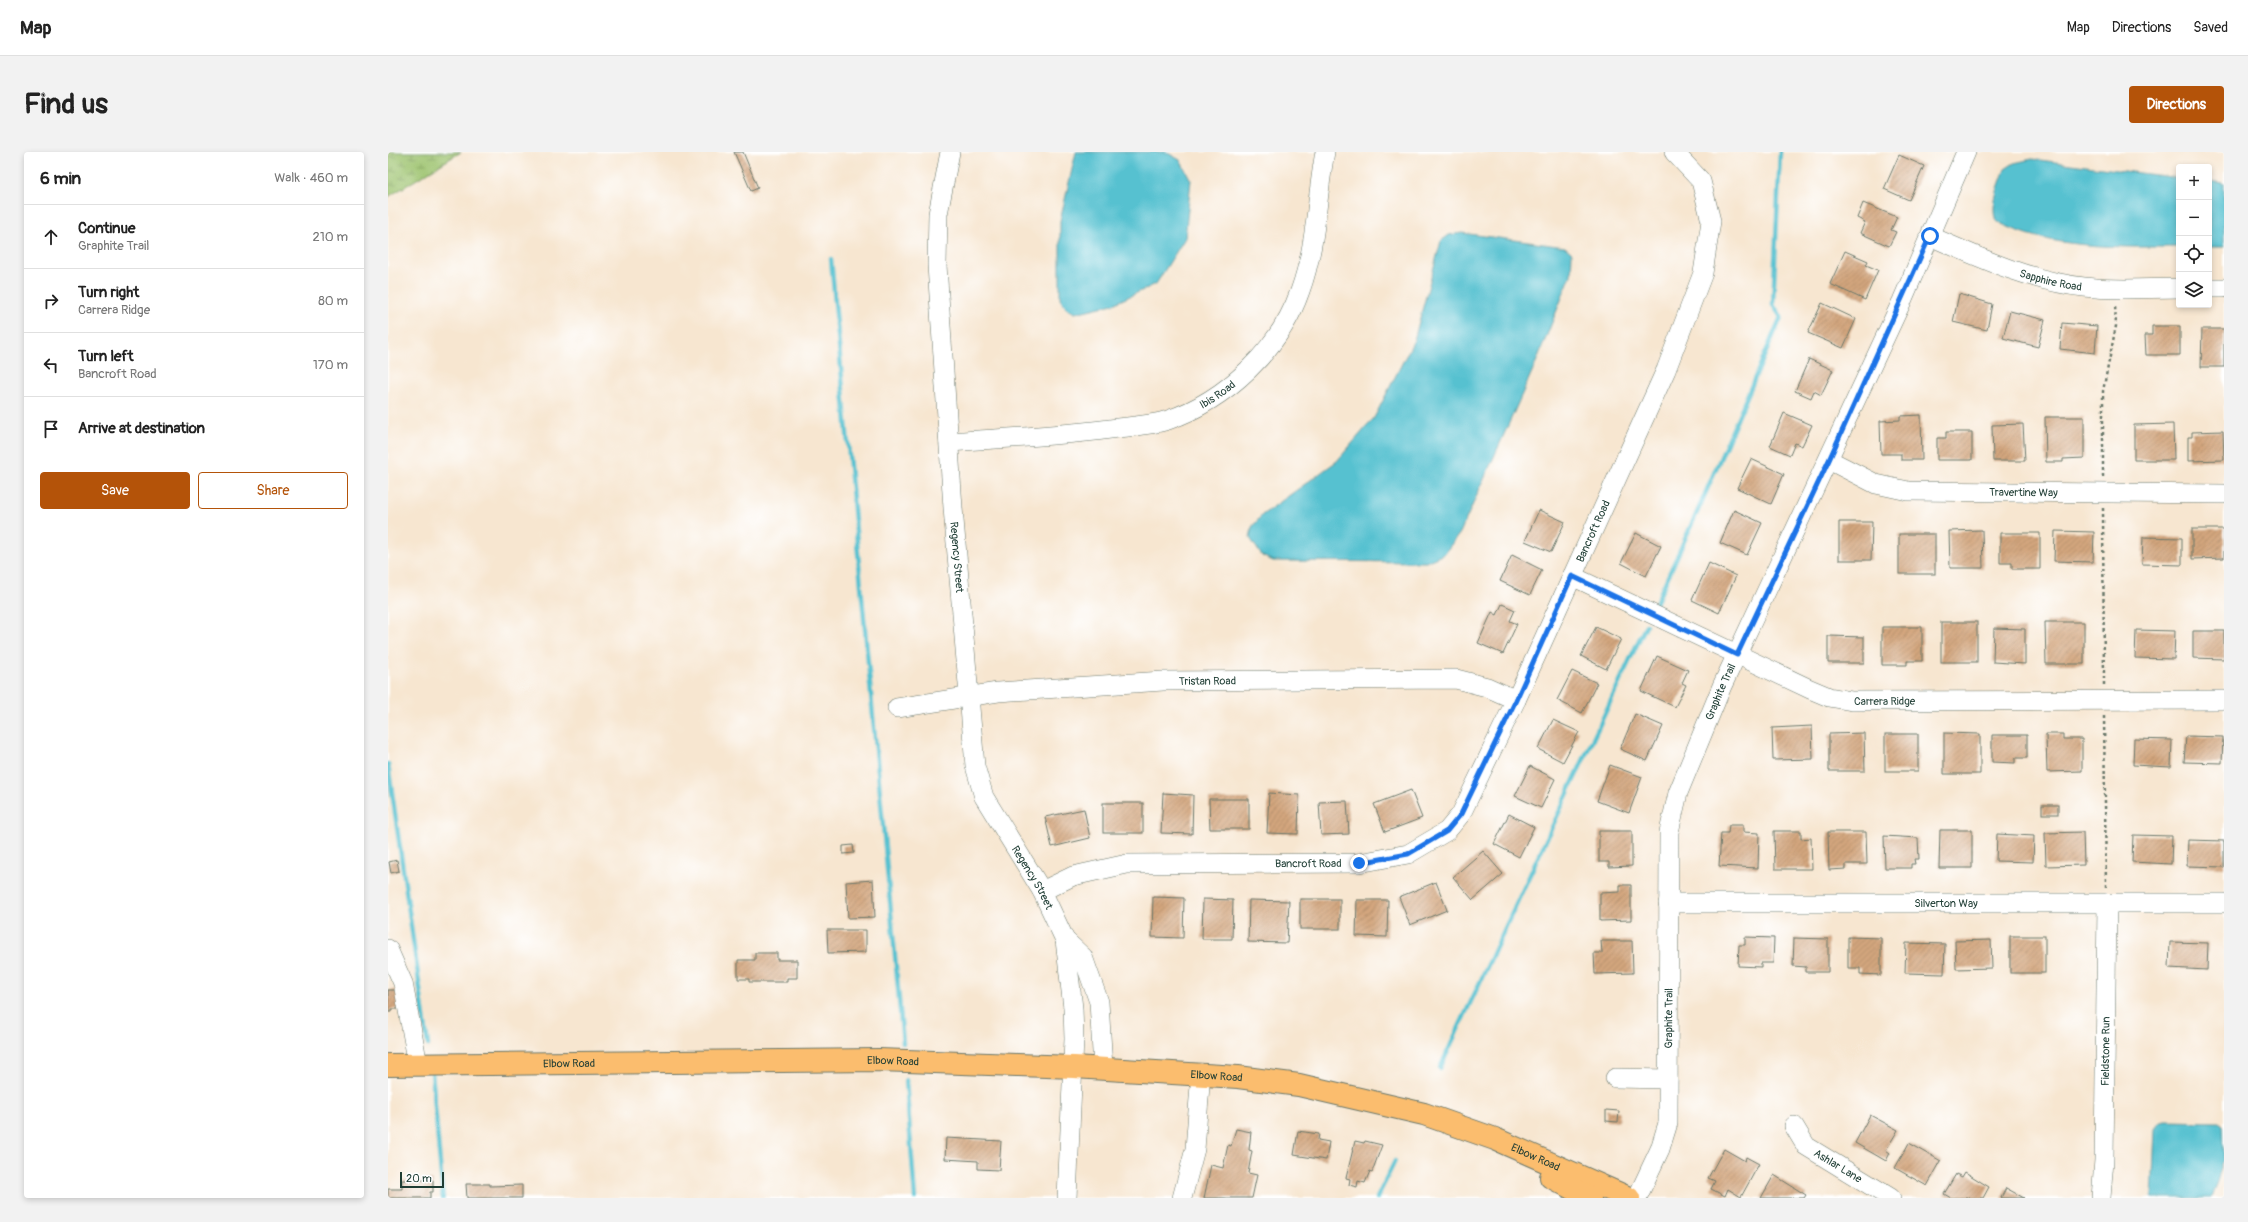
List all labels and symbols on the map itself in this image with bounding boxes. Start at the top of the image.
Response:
route start [1921,227,1939,245]
street label: Sapphire Road [2018,266,2083,293]
street label: Ibis Road [1197,378,1238,411]
street label: Travertine Way [1989,485,2058,499]
street label: Bancroft Road [1573,498,1612,564]
street label: Regency Street [948,521,967,594]
street label: Graphite Trail [1702,661,1738,722]
street label: Tristan Road [1179,674,1236,687]
street label: Carrera Ridge [1854,694,1916,707]
street label: Regency Street [1009,843,1056,912]
route end [1350,854,1368,872]
street label: Bancroft Road [1275,857,1342,870]
street label: Silverton Way [1914,897,1978,910]
street label: Graphite Trail [1662,988,1675,1049]
street label: Fieldstone Run [2098,1016,2112,1086]
street label: Elbow Road [867,1053,919,1068]
street label: Elbow Road [543,1056,595,1070]
street label: Elbow Road [1190,1068,1243,1084]
street label: Elbow Road [1509,1140,1562,1173]
street label: Ashlar Lane [1812,1146,1865,1186]
scale bar [400,1170,444,1189]

